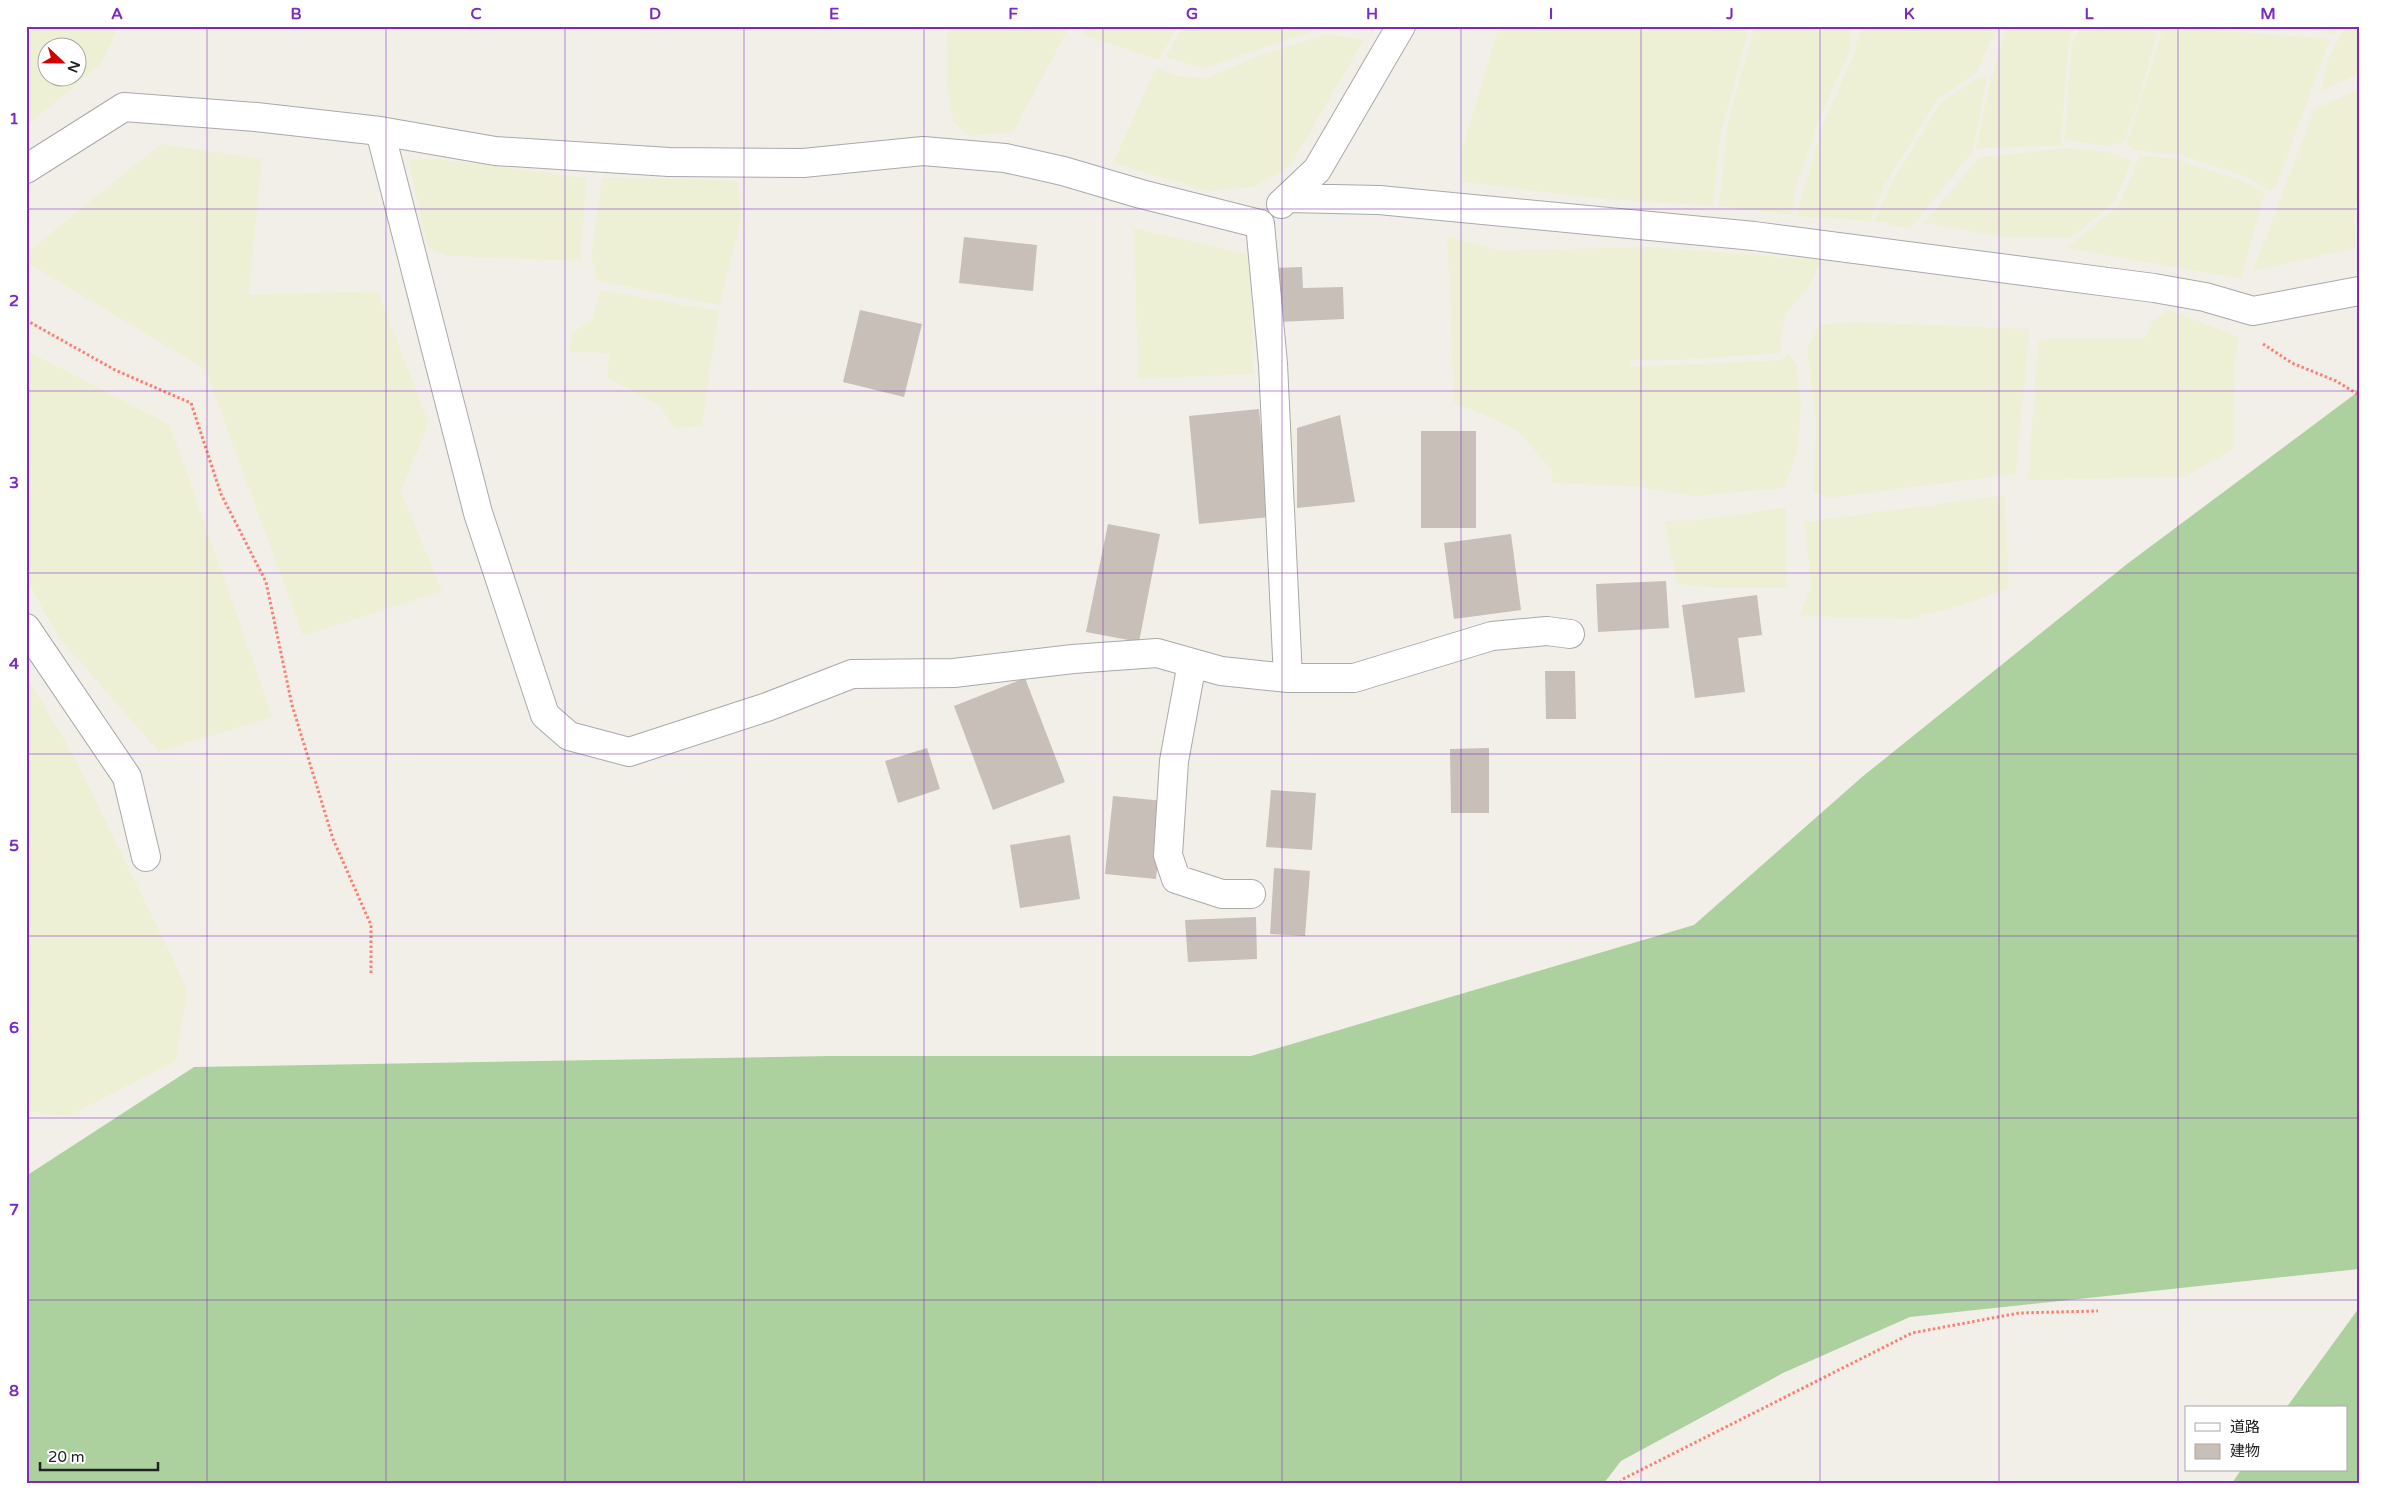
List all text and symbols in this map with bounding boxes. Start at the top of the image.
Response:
text: A [111,4,123,24]
text: B [290,4,302,24]
text: C [470,4,482,24]
text: D [649,4,661,24]
text: E [829,4,839,24]
text: F [1008,4,1018,24]
text: G [1186,4,1198,24]
text: H [1366,4,1378,24]
text: I [1549,4,1553,24]
text: J [1725,4,1734,24]
text: K [1904,4,1915,24]
text: L [2084,4,2094,24]
text: M [2260,4,2276,24]
north arrow [38,38,88,88]
text: N [64,58,84,75]
text: 1 [9,109,19,129]
text: 2 [9,291,19,311]
text: 3 [9,473,19,493]
text: 4 [9,654,19,674]
text: 5 [9,836,19,856]
text: 6 [9,1018,19,1038]
text: 7 [9,1200,19,1220]
text: 8 [9,1381,19,1401]
legend [2185,1406,2348,1472]
text: 道路 [2230,1418,2260,1436]
scale bar [40,1439,158,1471]
text: 建物 [2230,1442,2260,1460]
text: 20 m [48,1448,85,1466]

